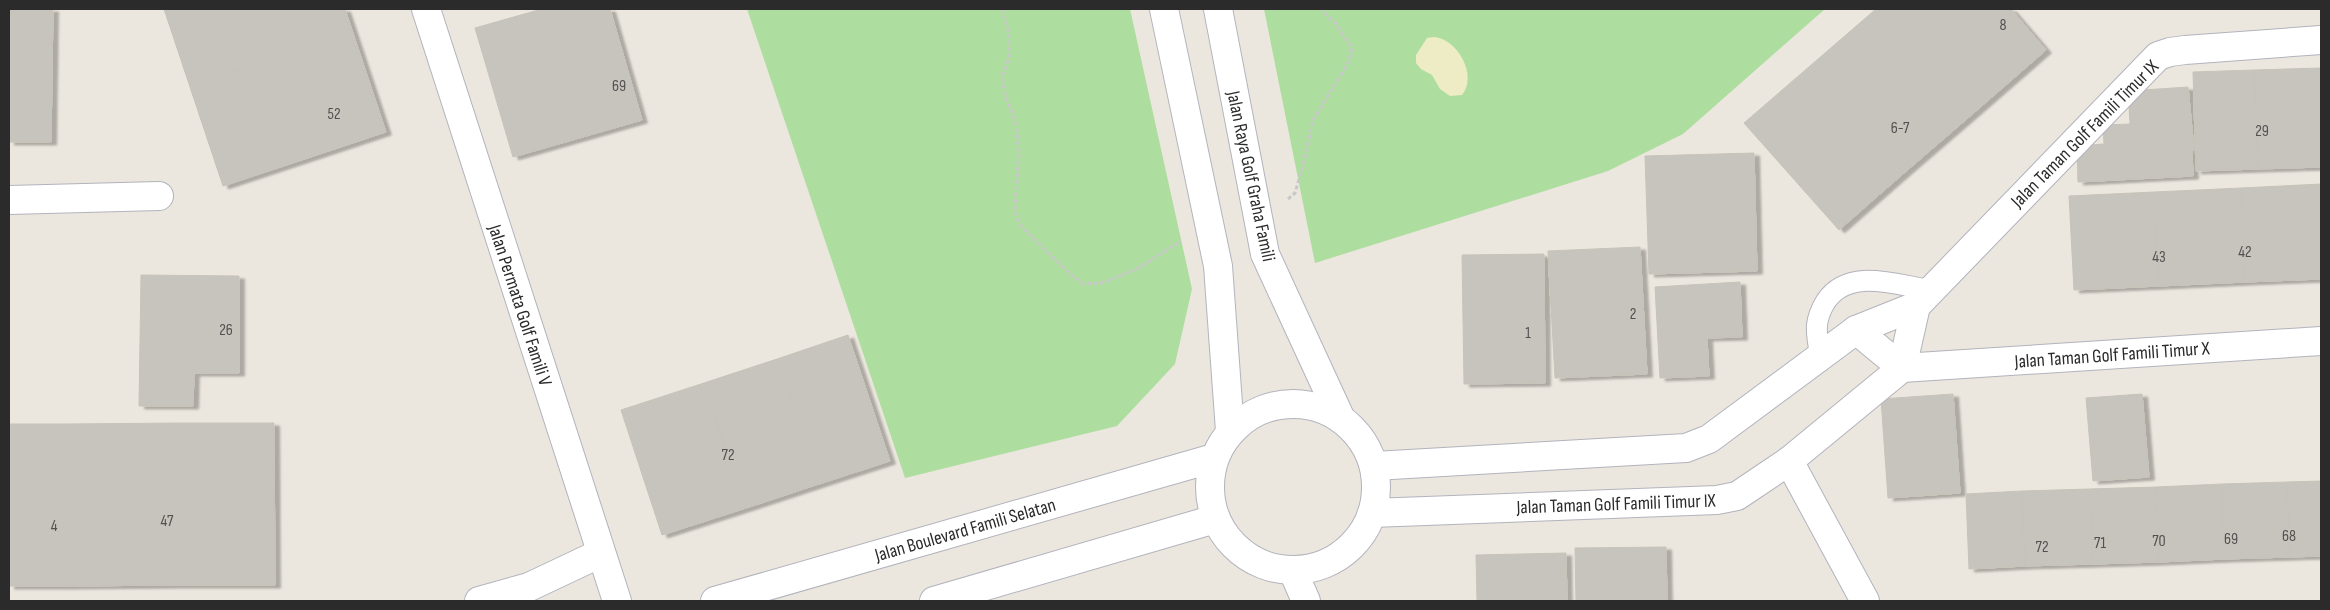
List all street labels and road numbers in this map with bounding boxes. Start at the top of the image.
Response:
street label: Jalan Taman Golf Famili Timur IX [2006,55,2164,213]
street label: Jalan Raya Golf Graha Famili [1221,88,1280,264]
street label: Jalan Permata Golf Famili V [482,221,557,389]
street label: Jalan Taman Golf Famili Timur X [2013,337,2210,374]
street label: Jalan Taman Golf Famili Timur IX [1515,490,1716,520]
street label: Jalan Boulevard Famili Selatan [871,494,1059,568]

